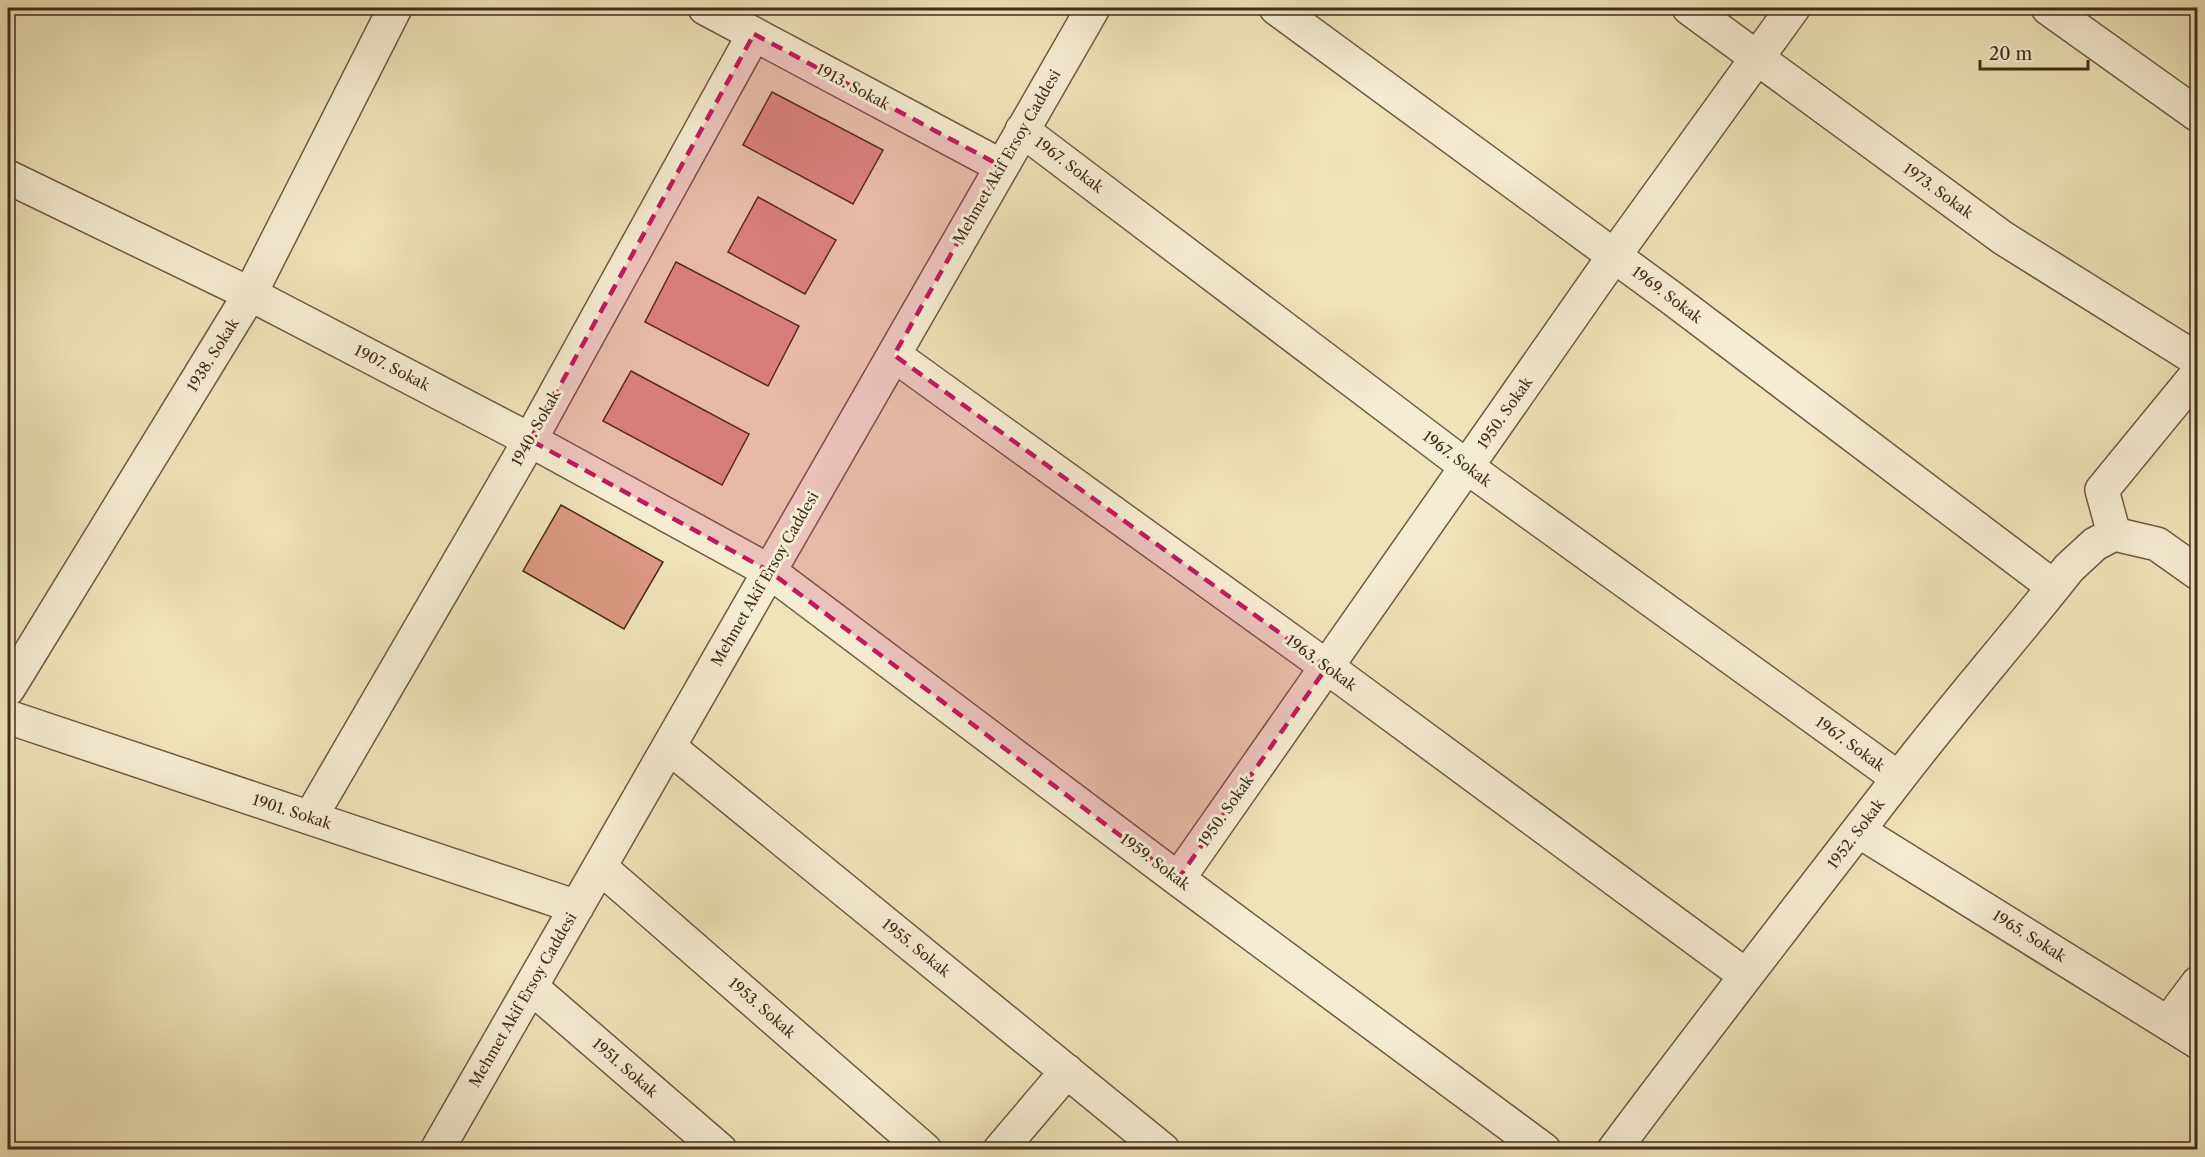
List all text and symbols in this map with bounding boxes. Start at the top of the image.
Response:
scale bar [1980,33,2088,71]
text: 20 m [1989,43,2033,65]
street label: 1913. Sokak [813,59,894,115]
street label: Mehmet Akif Ersoy Caddesi [949,66,1065,247]
street label: 1967. Sokak [1031,133,1109,197]
street label: 1973. Sokak [1900,159,1978,223]
street label: 1969. Sokak [1628,262,1707,328]
street label: 1938. Sokak [182,313,243,395]
street label: 1907. Sokak [351,340,434,395]
street label: 1950. Sokak [1473,372,1537,452]
street label: 1940. Sokak [507,385,565,469]
street label: 1967. Sokak [1419,427,1497,491]
street label: Mehmet Akif Ersoy Caddesi [707,488,823,669]
street label: 1963. Sokak [1282,630,1362,696]
street label: 1967. Sokak [1812,712,1890,776]
street label: 1950. Sokak [1194,770,1258,850]
street label: 1901. Sokak [250,790,335,834]
street label: 1952. Sokak [1823,794,1889,873]
street label: 1959. Sokak [1117,829,1195,895]
street label: 1965. Sokak [1989,906,2071,966]
street label: Mehmet Akif Ersoy Caddesi [465,909,581,1090]
street label: 1955. Sokak [878,914,955,982]
street label: 1953. Sokak [725,973,801,1043]
street label: 1951. Sokak [589,1034,663,1102]

